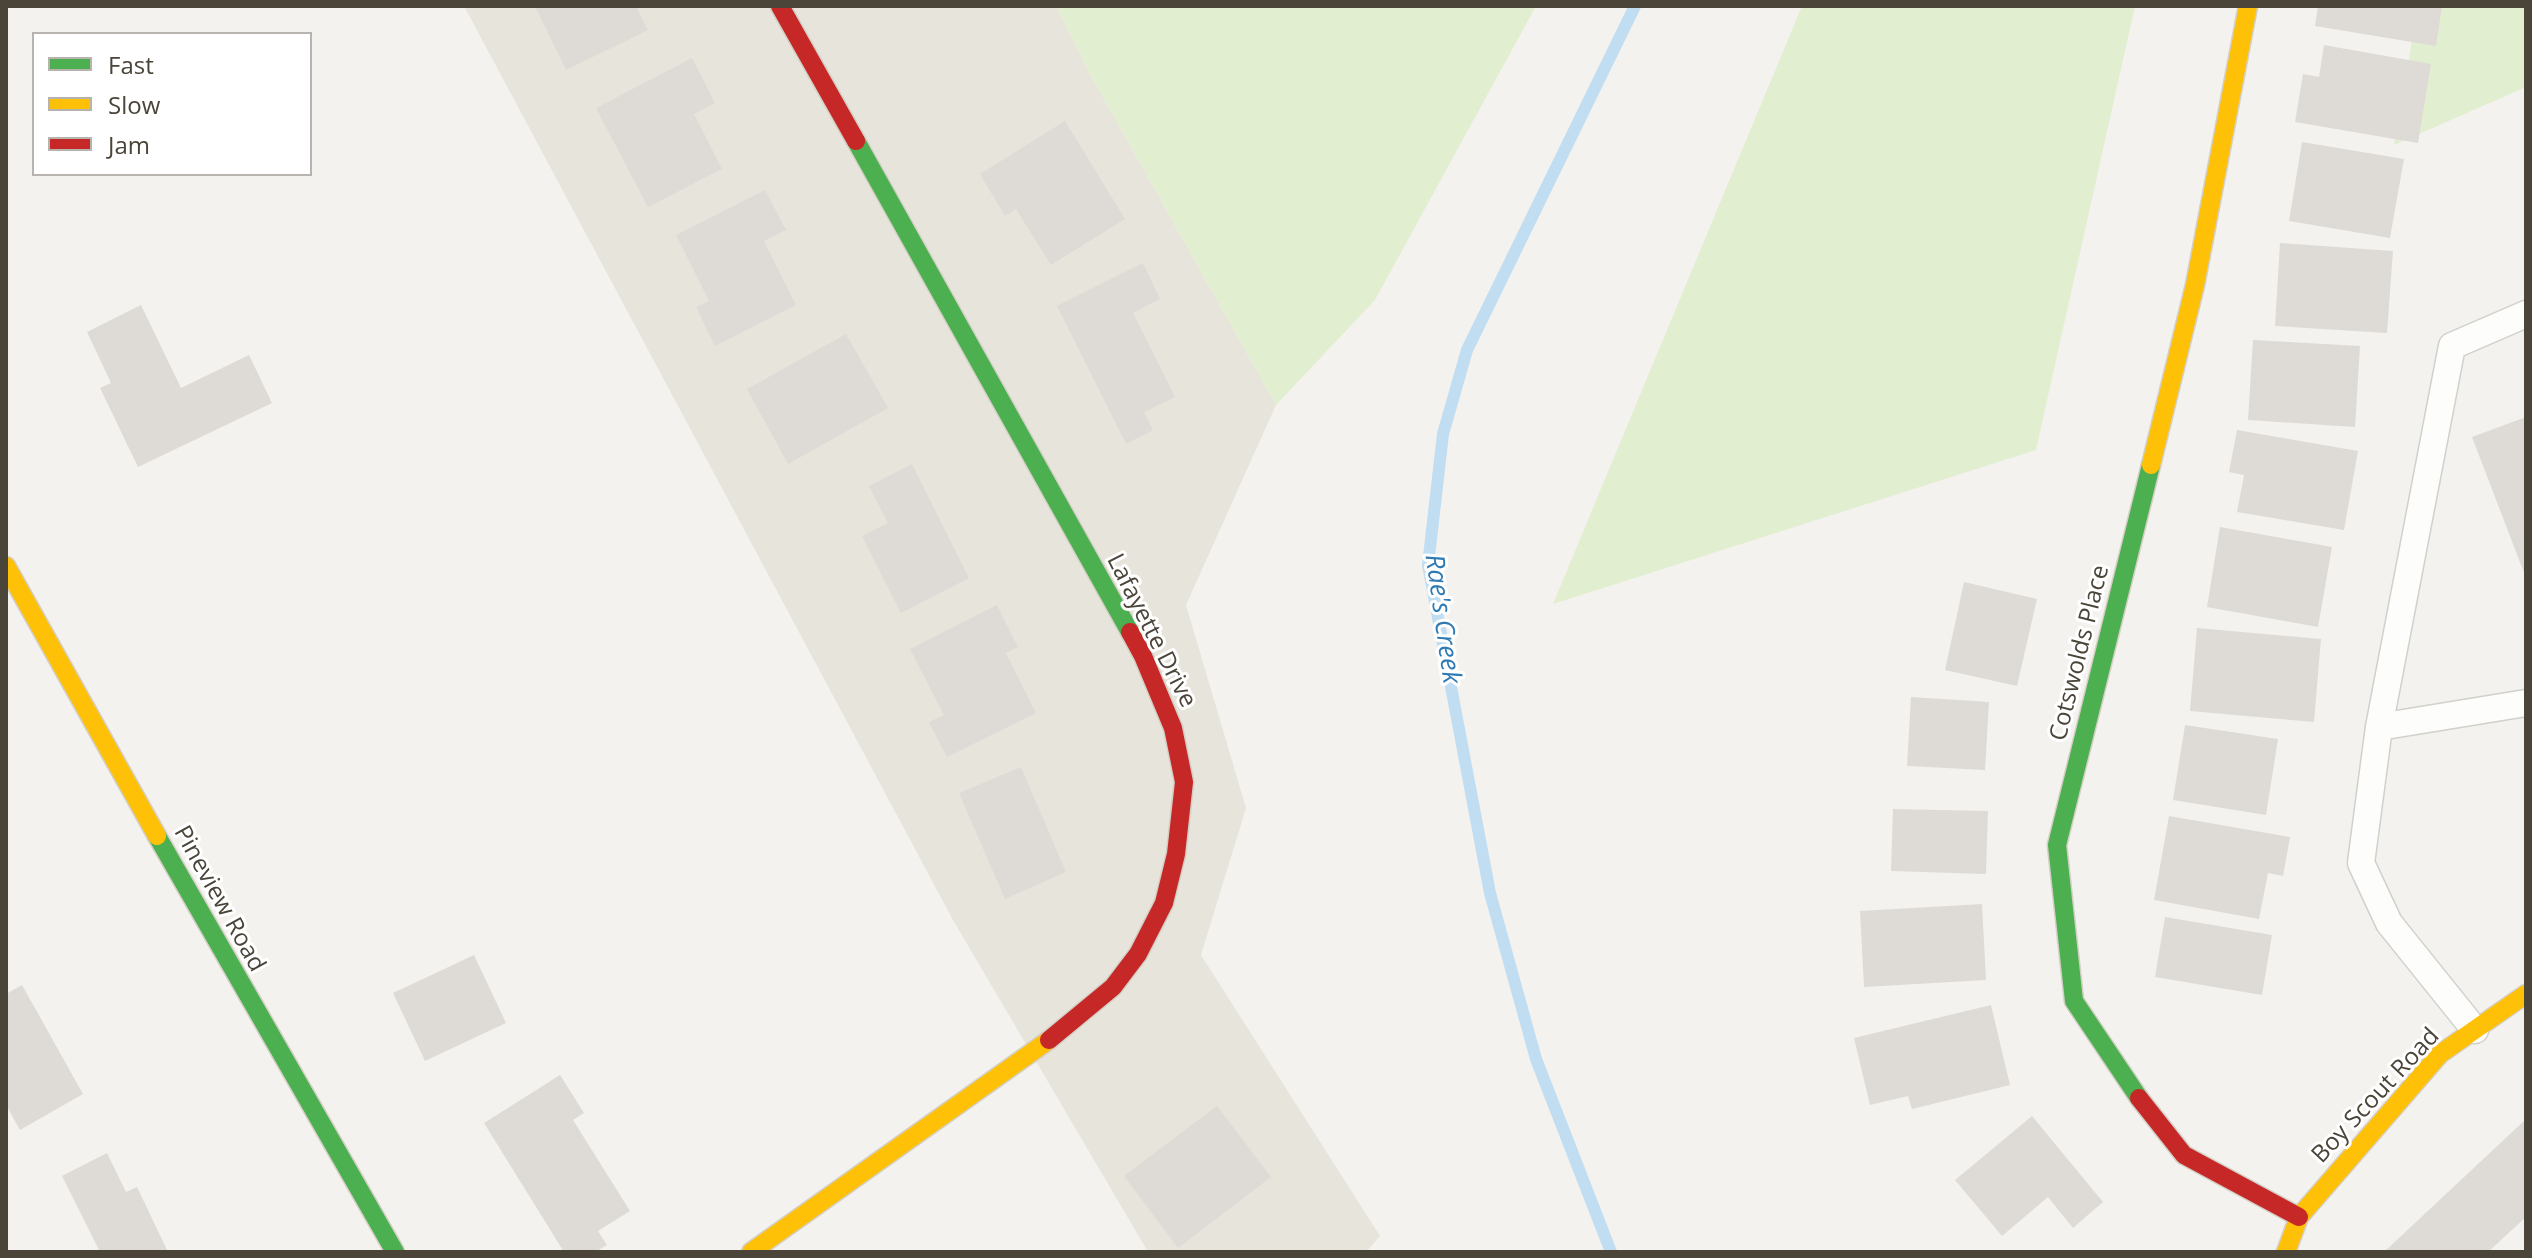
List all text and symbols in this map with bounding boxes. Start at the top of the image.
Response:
legend [32,32,312,176]
text: Fast [108,48,154,81]
text: Slow [108,88,160,121]
text: Jam [108,128,150,161]
street label: Lafayette Drive [1100,549,1202,713]
water label: Rae's Creek [1417,552,1467,686]
street label: Cotswolds Place [2044,562,2116,744]
street label: Pineview Road [167,821,271,977]
street label: Boy Scout Road [2306,1023,2446,1169]

